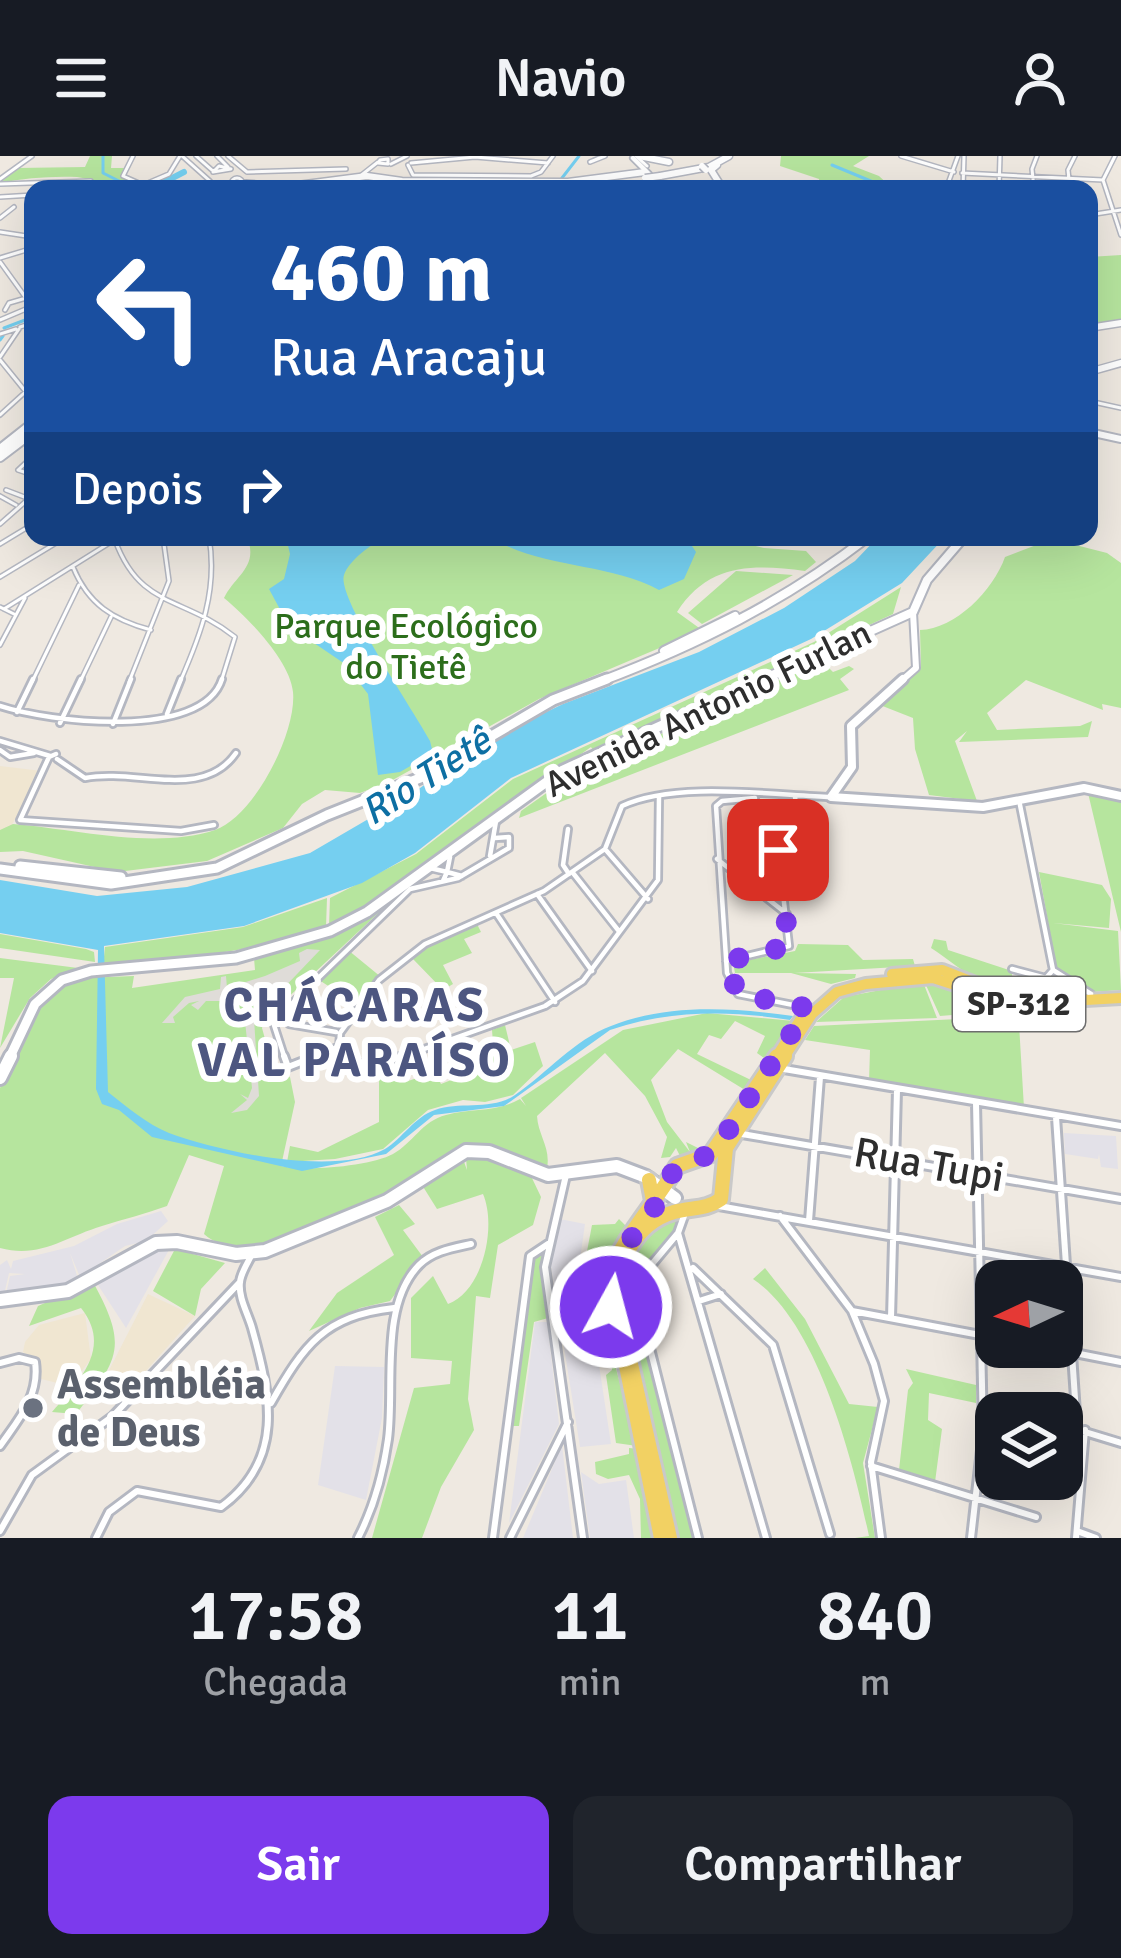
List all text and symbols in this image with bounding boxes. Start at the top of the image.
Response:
icon: menu [48,45,114,111]
text: Navio [495,45,626,112]
icon: person [1007,45,1073,111]
text: 460 m [270,221,492,325]
icon: left [72,228,228,384]
text: Rua Aracaju [270,324,547,391]
icon: right [227,456,293,522]
text: Depois [72,462,203,517]
park label: Parque Ecológico do Tietê [274,604,538,690]
street label: Avenida Antonio Furlan [537,610,879,808]
water label: Rio Tietê [352,715,502,836]
pin [727,799,829,901]
icon: arrive [745,817,811,883]
district label: CHÁCARAS VAL PARAÍSO [197,975,513,1090]
road number: SP-312 [953,977,1085,1031]
street label: Rua Tupi [850,1127,1008,1203]
position arrow [548,1244,674,1370]
north arrow [975,1260,1083,1368]
map controls [975,1260,1083,1500]
place label: Assembléia de Deus [57,1359,266,1458]
button: layers [975,1392,1083,1500]
marker: Assembléia de Deus [20,1395,46,1421]
text: 17:58 [188,1571,364,1660]
text: 11 [551,1571,629,1660]
text: 840 [817,1571,933,1660]
text: Chegada [203,1658,348,1706]
text: min [559,1658,622,1706]
text: m [859,1658,891,1706]
button: Sair [48,1796,549,1934]
button: Compartilhar [573,1796,1073,1934]

